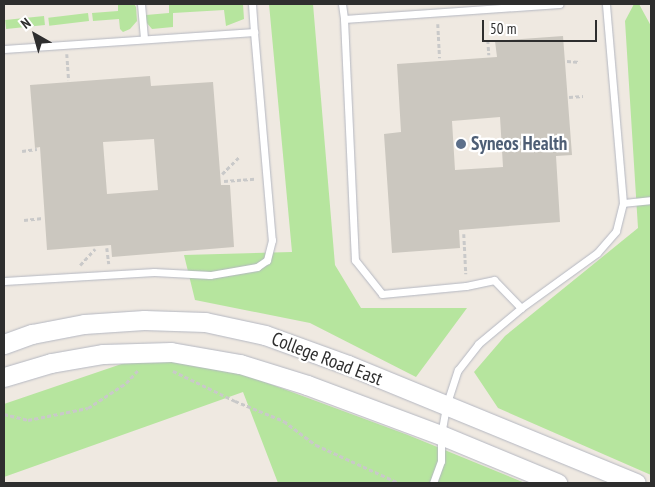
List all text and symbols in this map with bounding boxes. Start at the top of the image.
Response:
north arrow [10,10,60,60]
scale bar [485,10,600,42]
text: N [17,14,34,33]
text: 50 m [490,19,516,38]
place label: Syneos Health [471,133,567,155]
marker: Syneos Health [455,138,467,150]
street label: College Road East [268,327,386,391]

